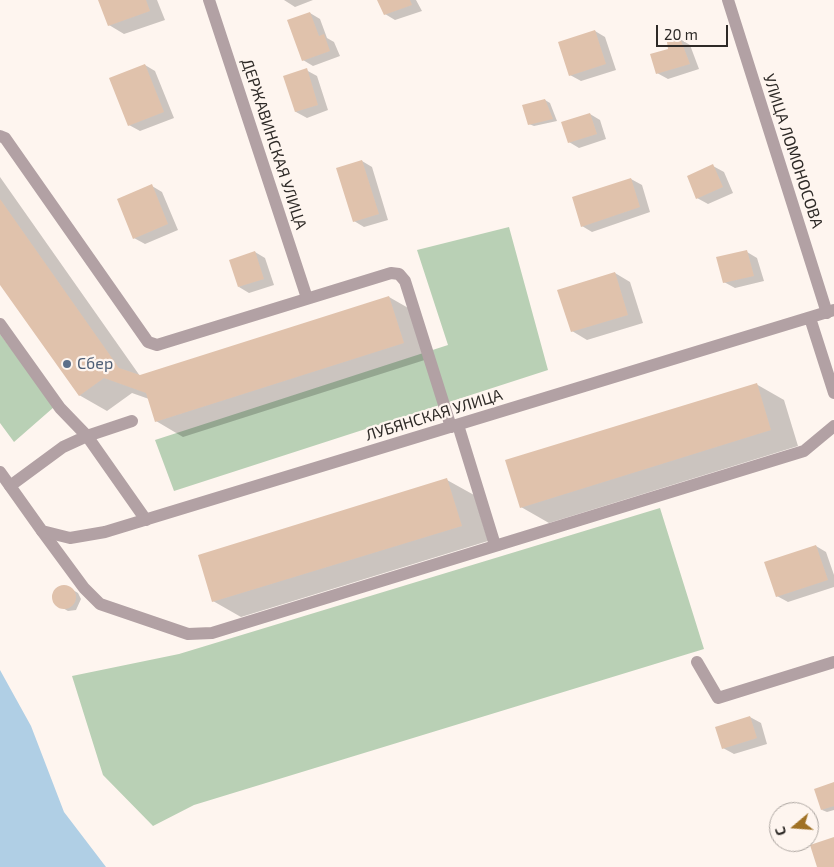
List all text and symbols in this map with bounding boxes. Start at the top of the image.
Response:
scale bar [659,15,732,47]
text: 20 m [664,25,698,43]
street label: ДЕРЖАВИНСКАЯ УЛИЦА [237,56,311,232]
street label: УЛИЦА ЛОМОНОСОВА [759,71,827,231]
place label: Сбер [77,354,113,374]
marker: Сбер [61,358,73,370]
street label: ЛУБЯНСКАЯ УЛИЦА [363,385,505,445]
north arrow [769,802,819,852]
text: С [771,825,790,838]

